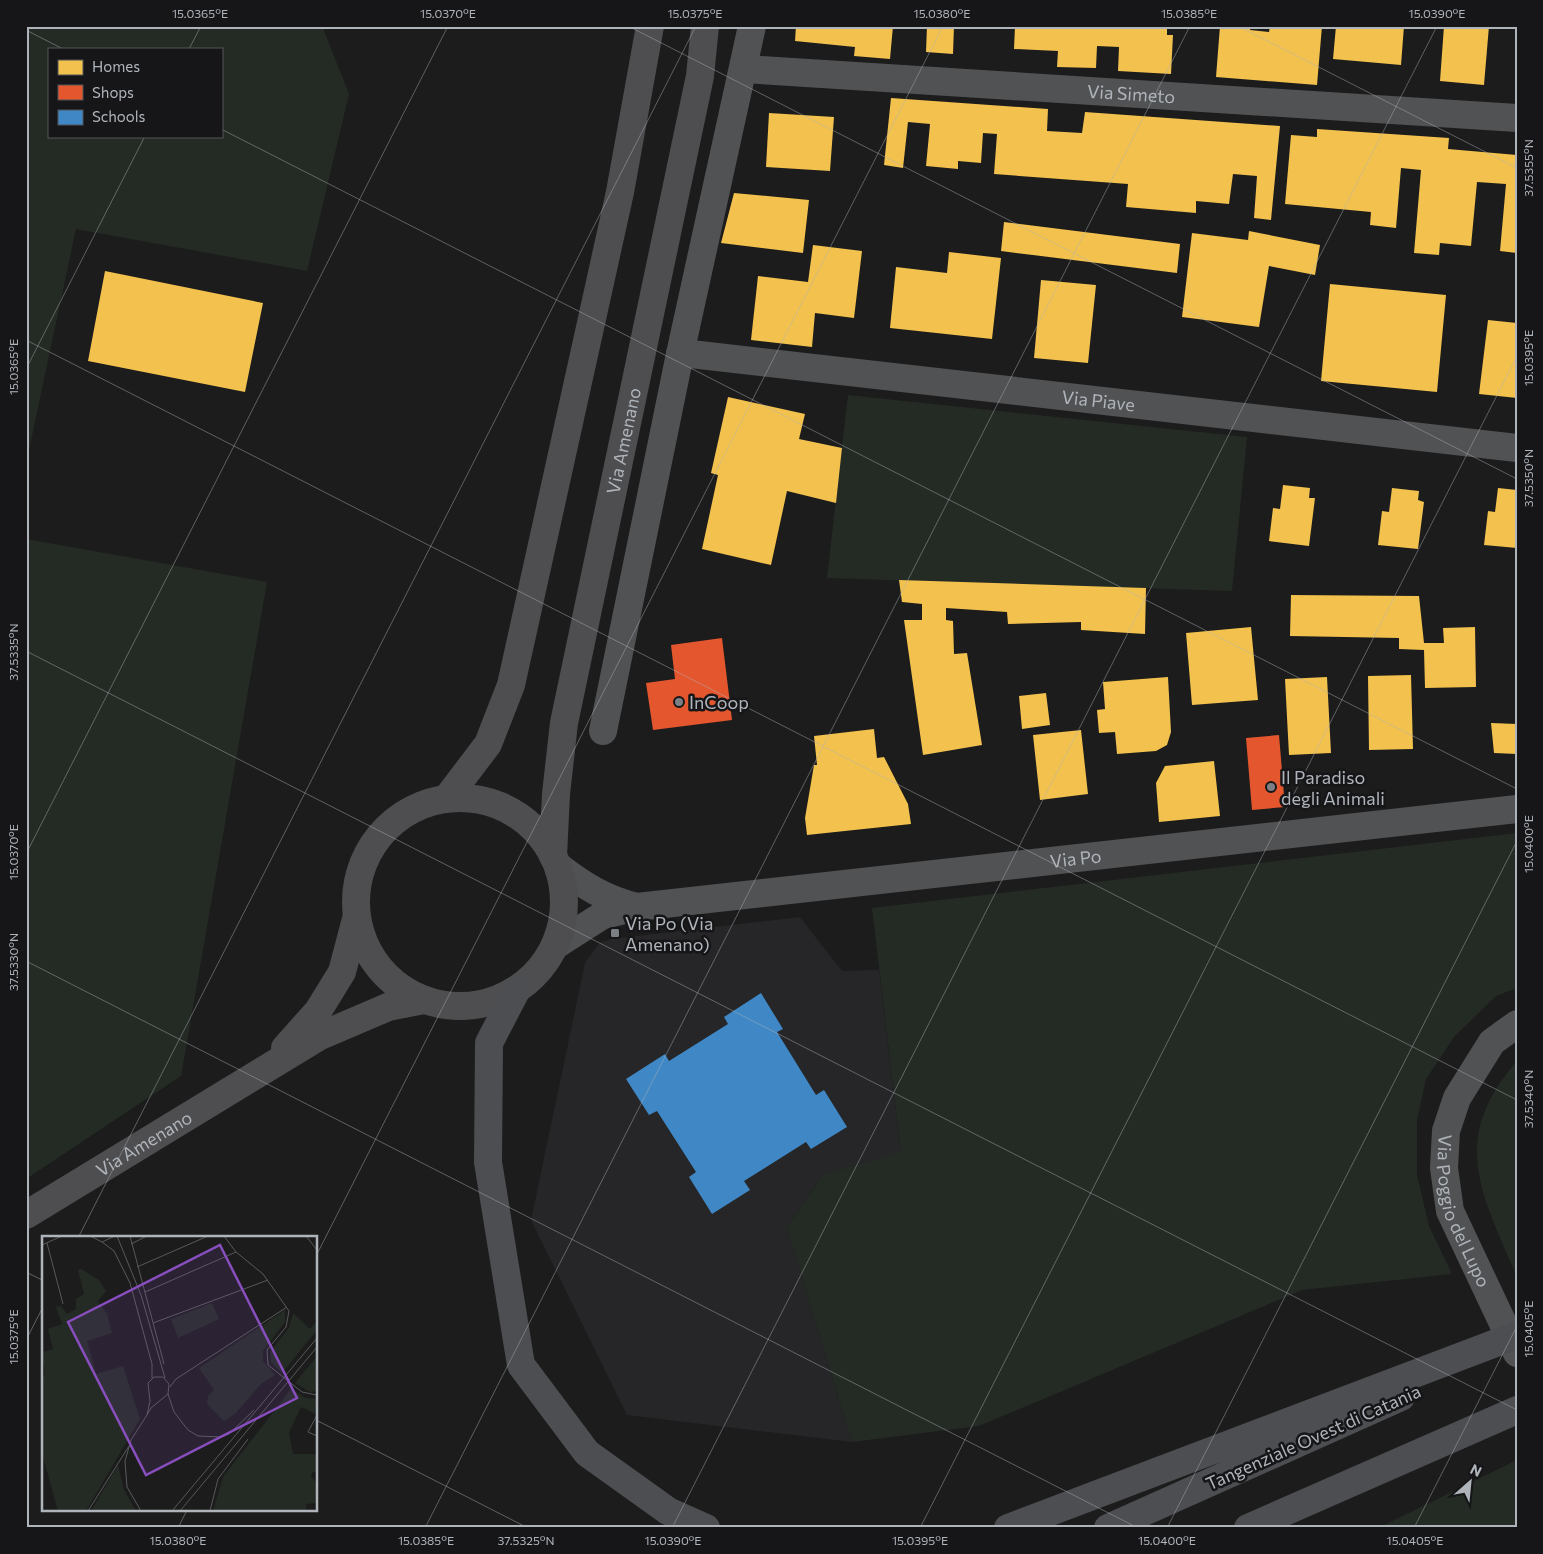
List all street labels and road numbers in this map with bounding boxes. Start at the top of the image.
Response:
street label: Via Simeto [1087,80,1176,107]
street label: Via Amenano [601,385,645,496]
street label: Via Piave [1061,385,1136,415]
street label: Via Po [1049,844,1102,872]
street label: Via Amenano [92,1106,196,1181]
street label: Via Poggio del Lupo [1433,1134,1495,1291]
street label: Tangenziale Ovest di Catania [1202,1380,1424,1494]

